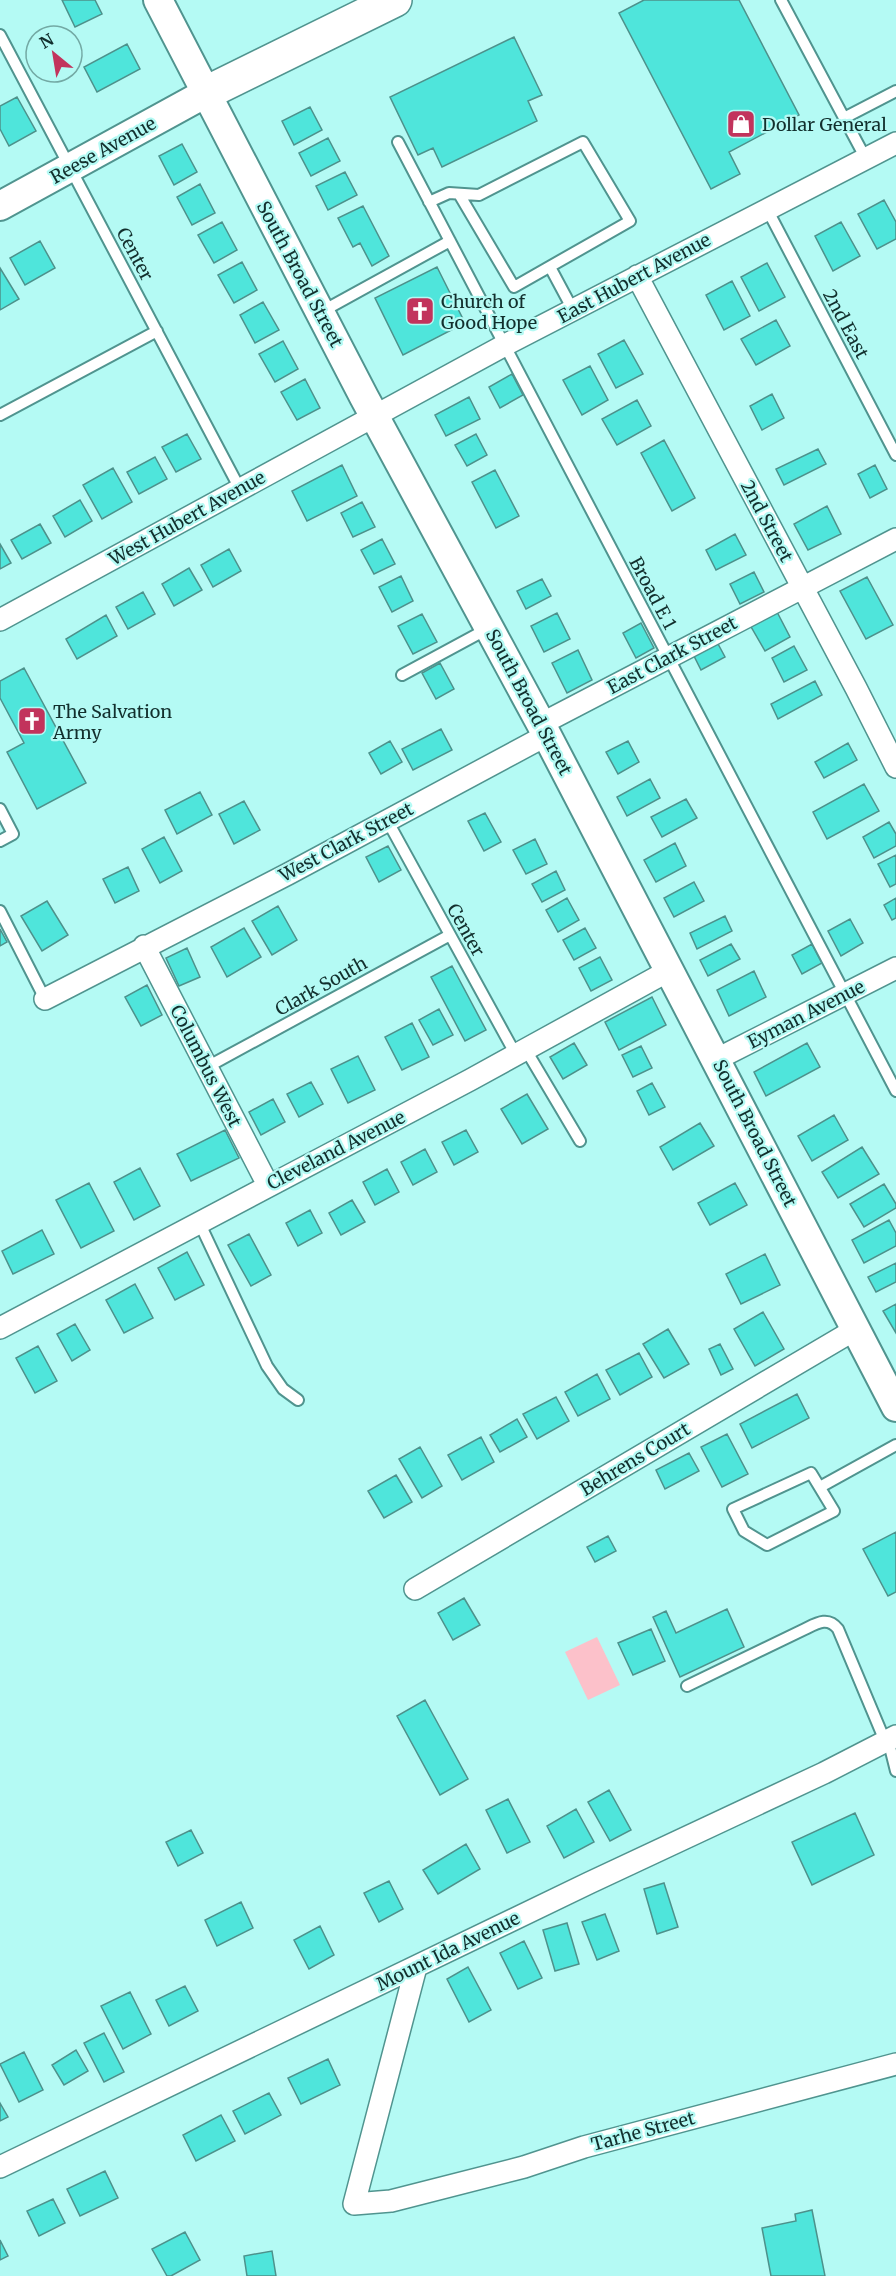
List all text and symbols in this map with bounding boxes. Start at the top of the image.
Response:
north arrow [24,24,84,84]
text: N [36,29,57,53]
shop icon: Dollar General [725,108,757,140]
street label: Reese Avenue [46,111,160,189]
place label: Dollar General [762,113,887,136]
street label: South Broad Street [252,197,348,351]
street label: Center [112,224,158,284]
street label: East Hubert Avenue [554,228,714,328]
street label: 2nd East [818,285,874,363]
place label: Church of Good Hope [441,290,537,334]
church icon: Church of Good Hope [404,295,436,327]
street label: West Hubert Avenue [104,466,269,571]
street label: 2nd Street [736,476,798,566]
street label: Broad E 1 [624,553,682,633]
street label: East Clark Street [603,611,741,699]
street label: South Broad Street [481,625,577,779]
place label: The Salvation Army [52,700,172,744]
church icon: The Salvation Army [16,705,48,737]
street label: West Clark Street [274,797,417,887]
street label: Center [442,900,490,960]
street label: Clark South [271,951,371,1021]
street label: Eyman Avenue [744,975,868,1053]
street label: Columbus West [165,1001,247,1131]
street label: South Broad Street [708,1056,802,1210]
street label: Cleveland Avenue [263,1105,409,1195]
street label: Behrens Court [576,1417,694,1501]
street label: Mount Ida Avenue [373,1906,523,1996]
street label: Tarhe Street [589,2106,697,2156]

